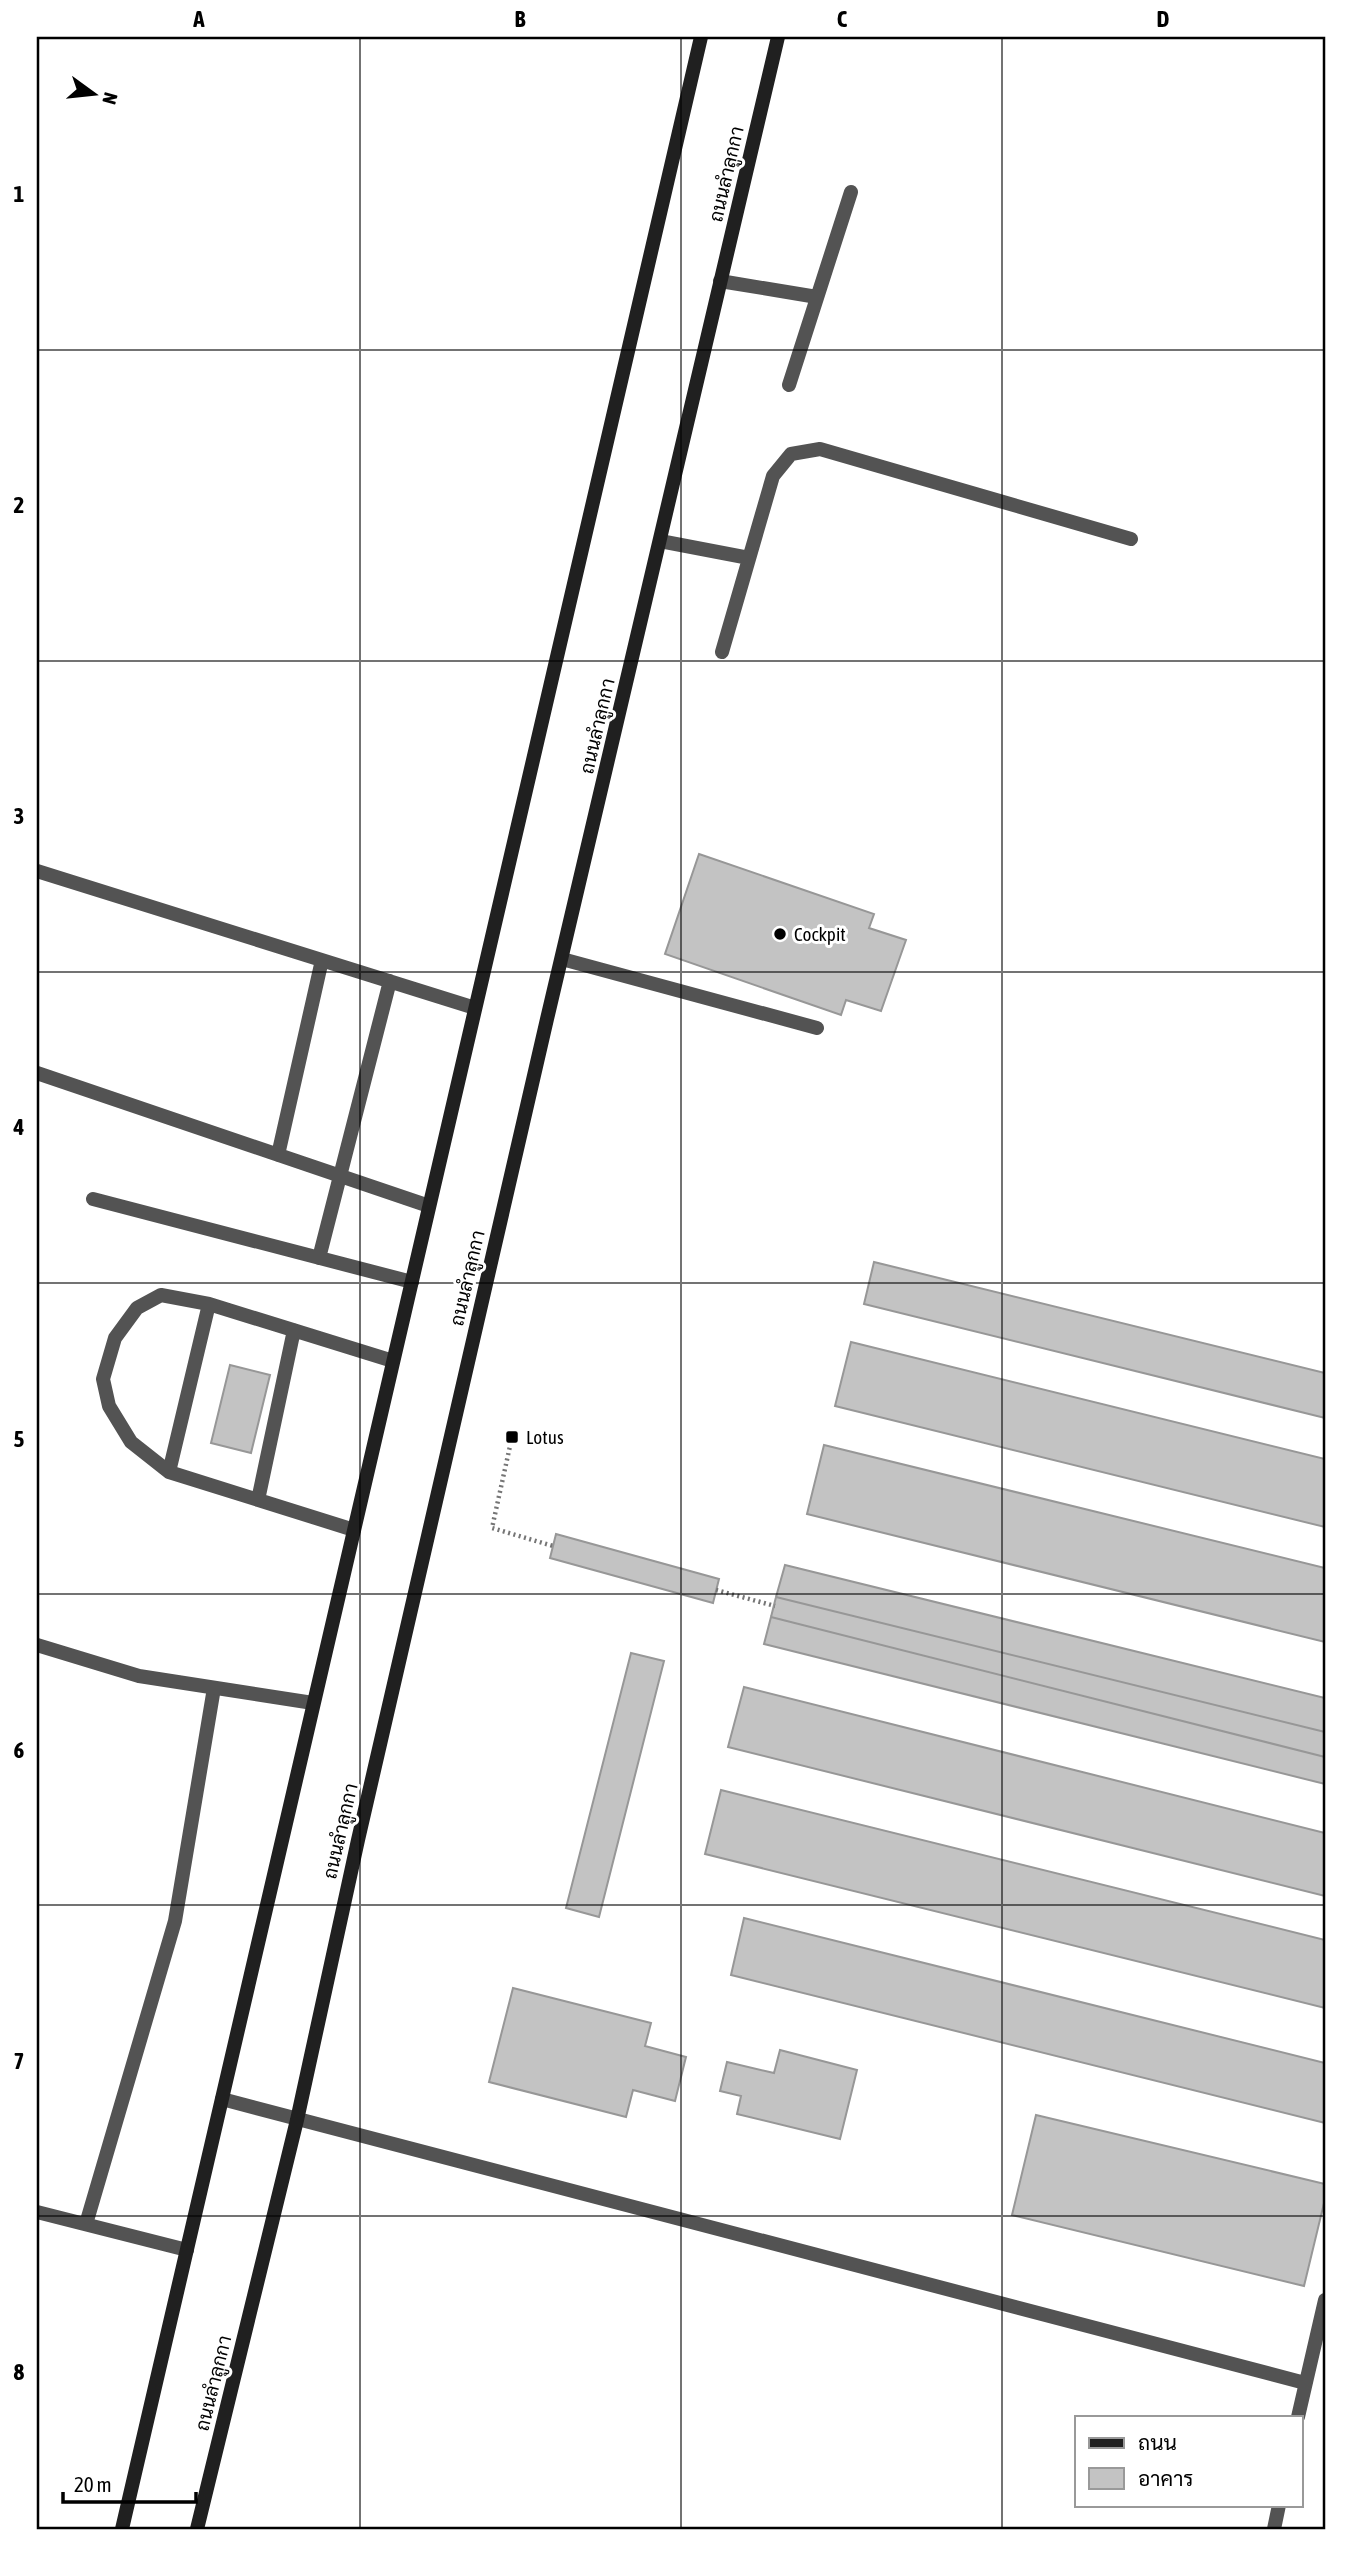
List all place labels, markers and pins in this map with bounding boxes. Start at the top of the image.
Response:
place label: Cockpit [794,923,846,945]
marker: Cockpit [772,926,788,942]
place label: Lotus [526,1426,564,1448]
marker: Lotus [504,1429,520,1445]

